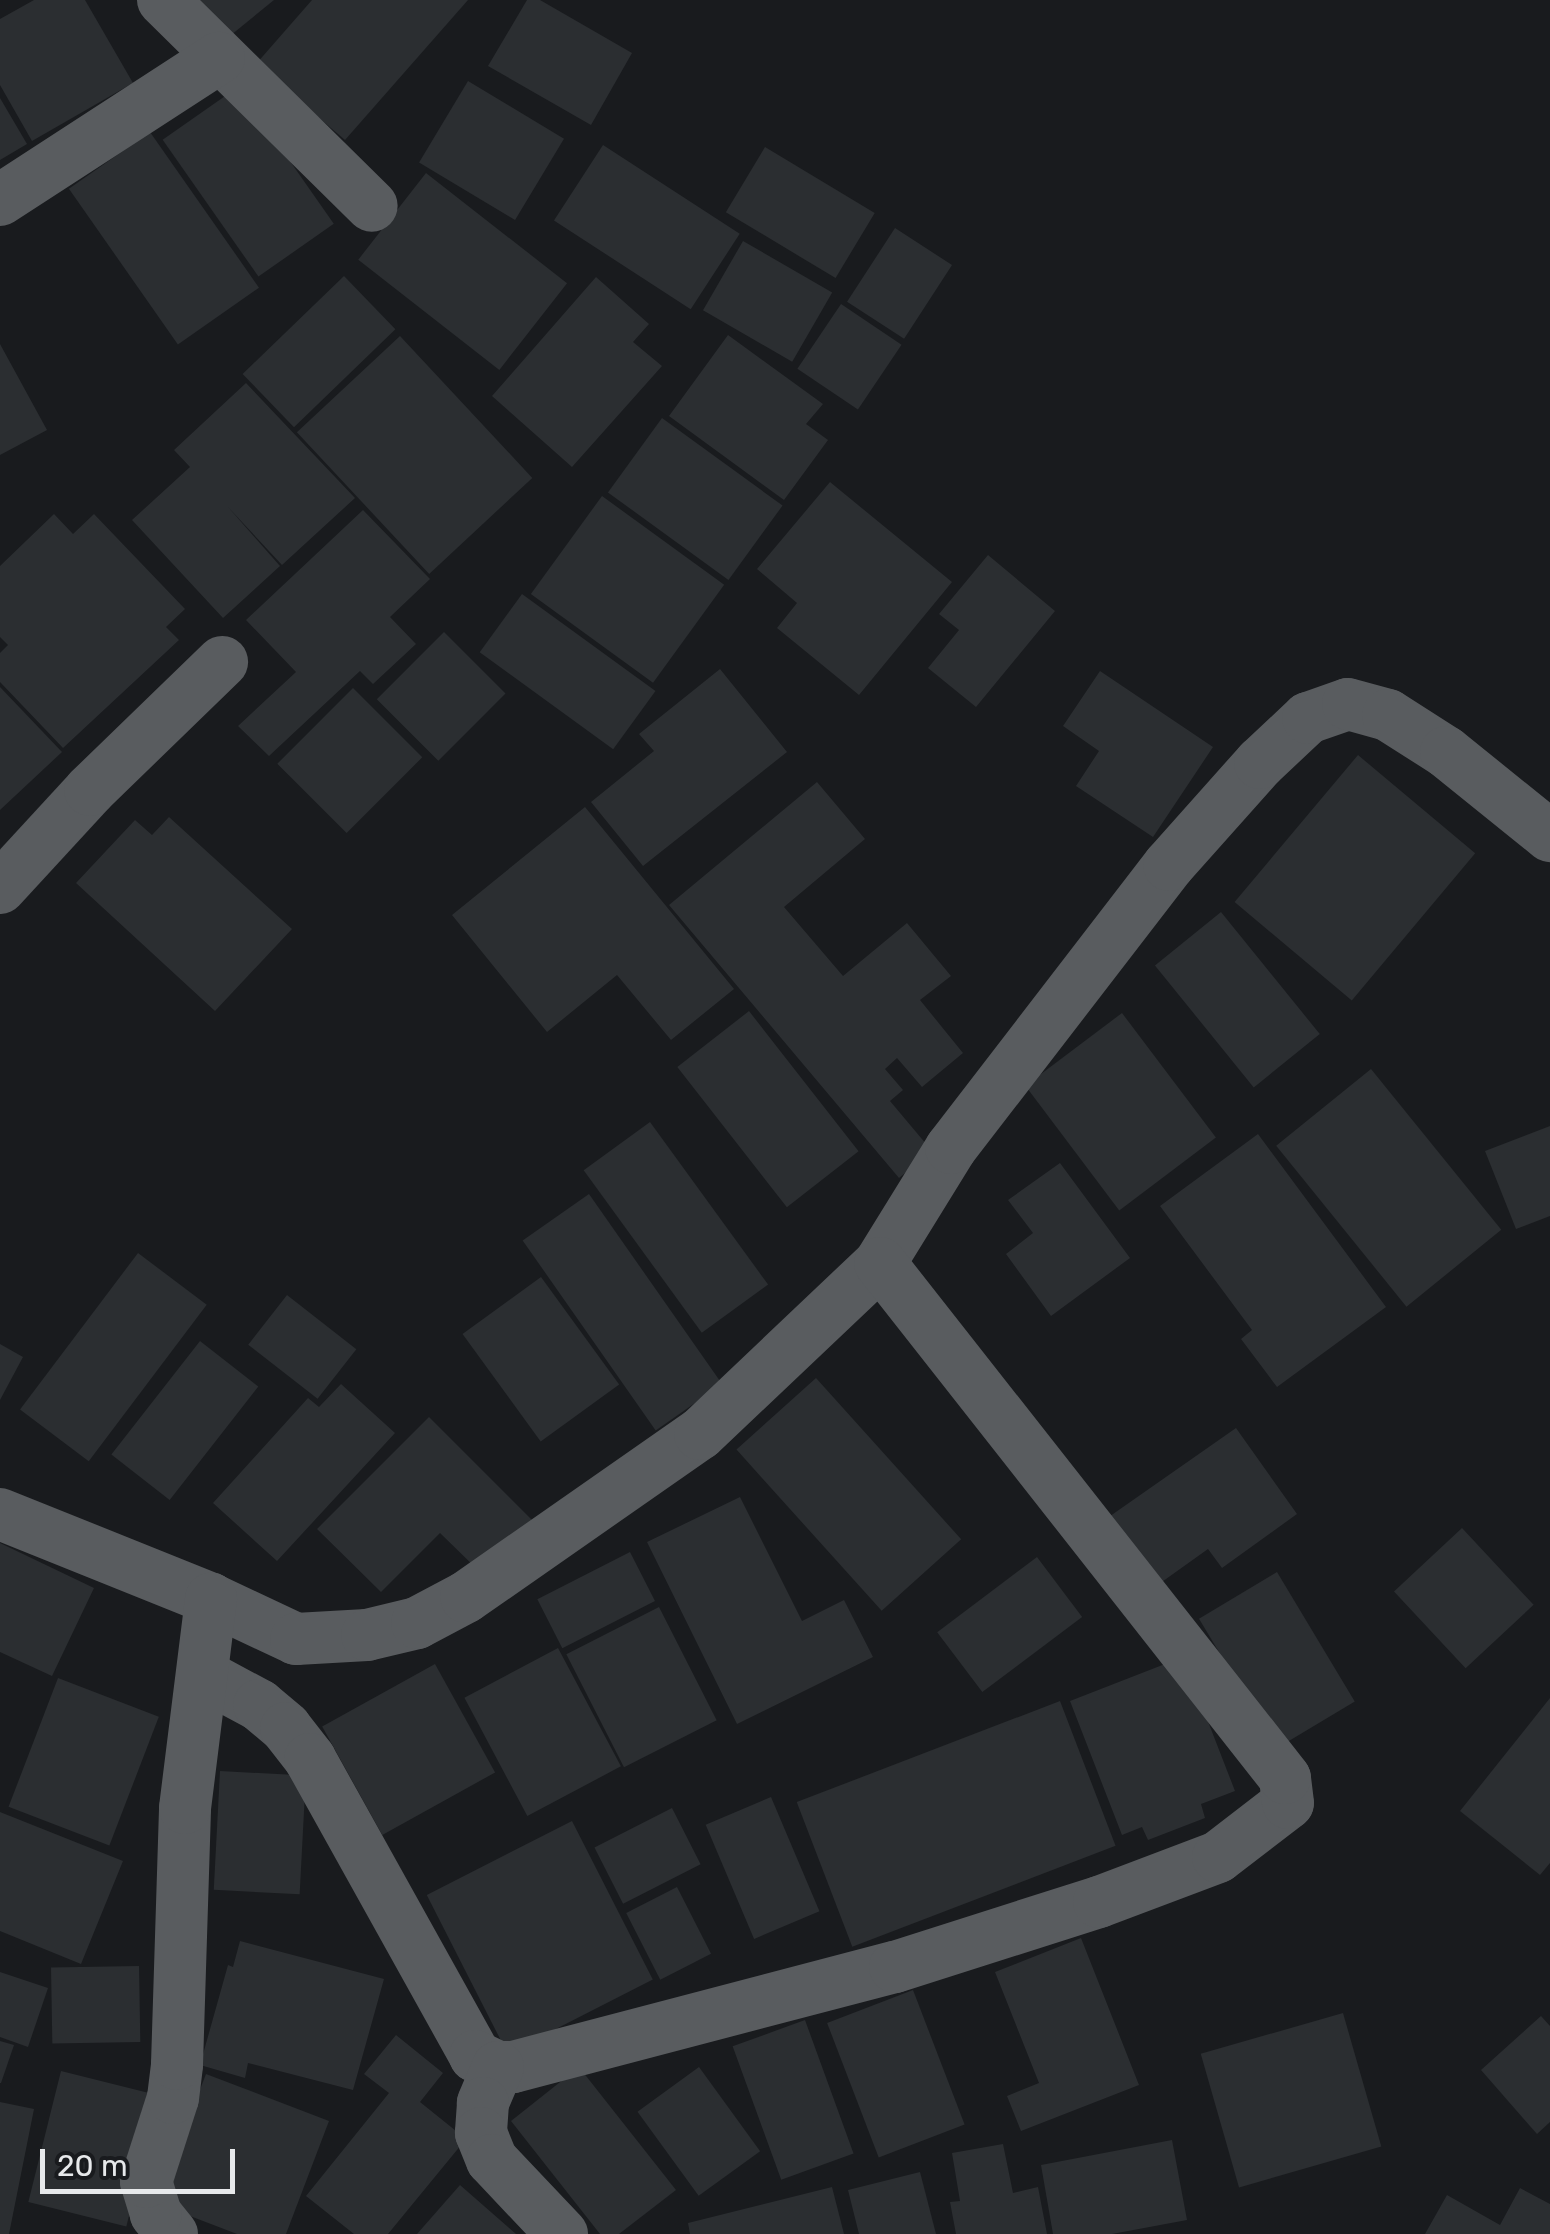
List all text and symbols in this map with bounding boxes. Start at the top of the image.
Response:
scale bar [45,2129,240,2191]
text: 20 m [57,2148,128,2184]

